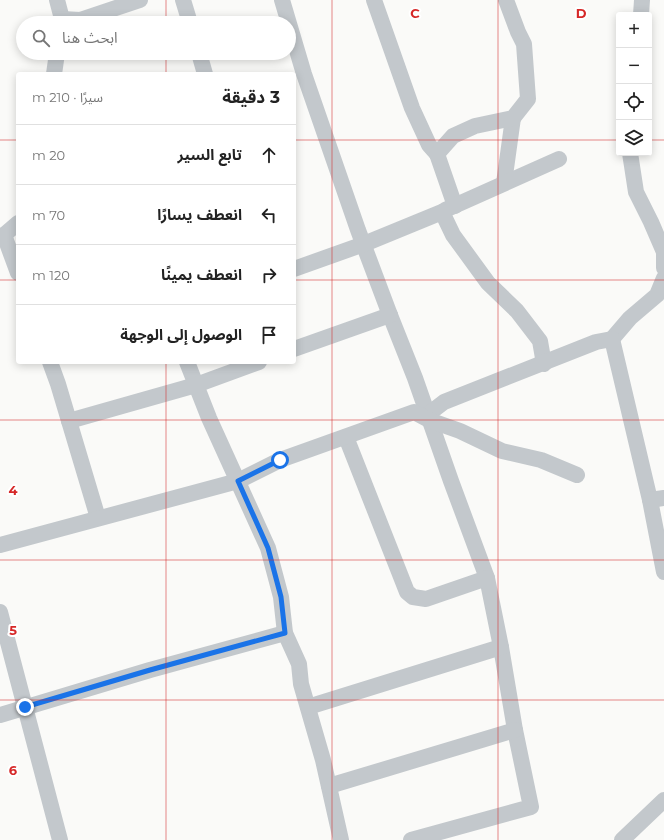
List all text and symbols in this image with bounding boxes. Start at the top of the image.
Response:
text: C [410,5,420,21]
text: D [576,5,587,21]
map controls [616,12,652,156]
button: + [616,12,652,48]
search box [16,16,296,60]
icon: search [30,27,52,49]
text: ابحث هنا [62,28,118,47]
button: − [616,48,652,84]
button: locate [616,84,652,120]
text: 3 دقيقة [222,87,280,107]
text: سيرًا · 210 m [32,89,103,105]
button: layers [616,120,652,156]
icon: ahead [258,144,280,166]
text: تابع السير [178,145,242,164]
text: 20 m [32,147,65,163]
icon: left [258,204,280,226]
text: انعطف يسارًا [157,205,242,224]
text: 70 m [32,207,65,223]
icon: right [258,264,280,286]
text: انعطف يمينًا [161,265,242,284]
text: 120 m [32,267,70,283]
icon: arrive [258,324,280,346]
text: الوصول إلى الوجهة [120,325,242,344]
route start [271,451,289,469]
text: 4 [9,482,18,498]
text: 5 [9,622,17,638]
route end [16,698,34,716]
text: 6 [9,762,18,778]

